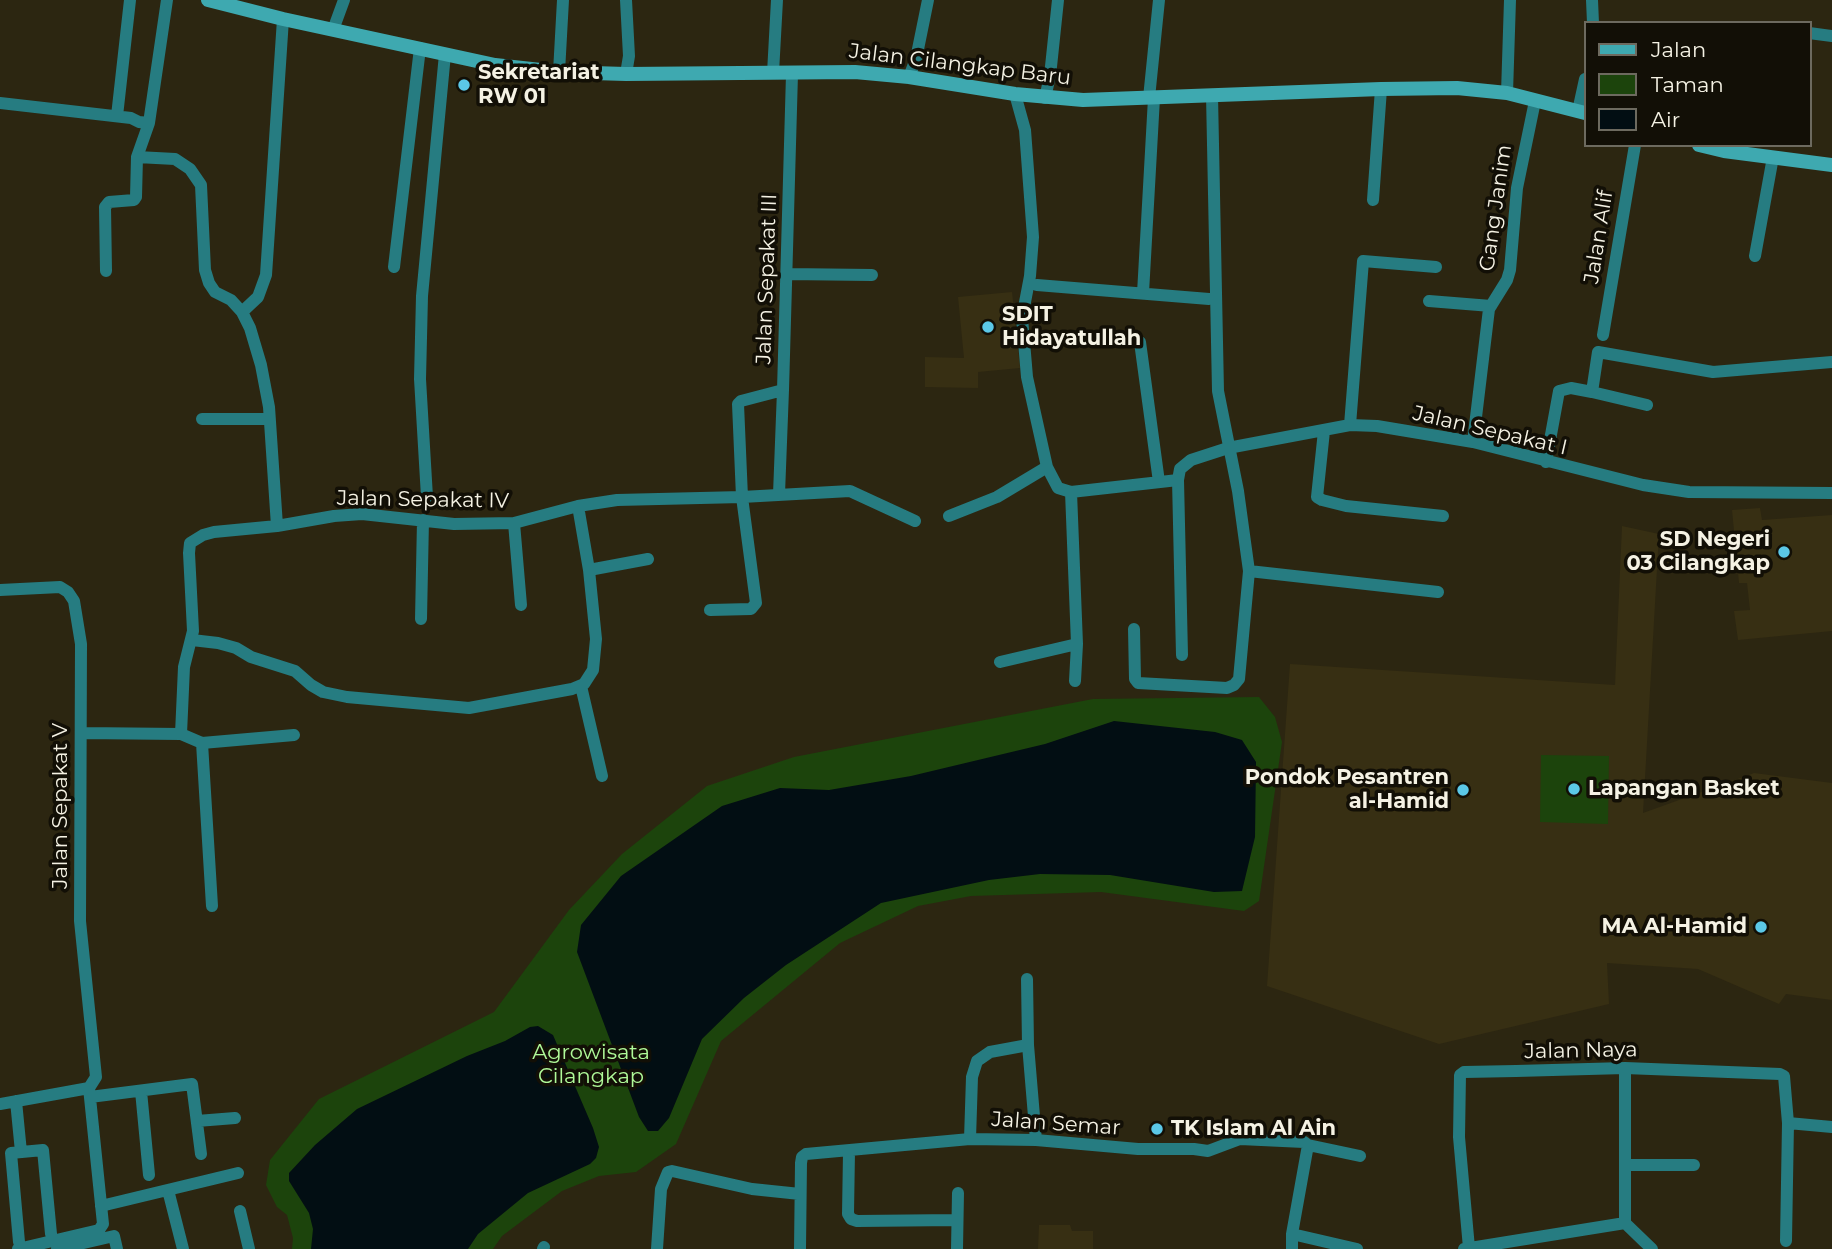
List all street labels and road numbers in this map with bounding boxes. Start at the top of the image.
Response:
street label: Jalan Cilangkap Baru [848,39,1072,91]
street label: Gang Janim [1475,143,1517,273]
street label: Jalan Alif [1579,189,1619,285]
street label: Jalan Sepakat III [751,193,783,365]
street label: Jalan Sepakat I [1410,401,1570,461]
street label: Jalan Sepakat IV [337,486,509,514]
street label: Jalan Sepakat V [48,723,74,889]
street label: Jalan Naya [1524,1037,1638,1065]
street label: Jalan Semar [991,1107,1121,1141]

